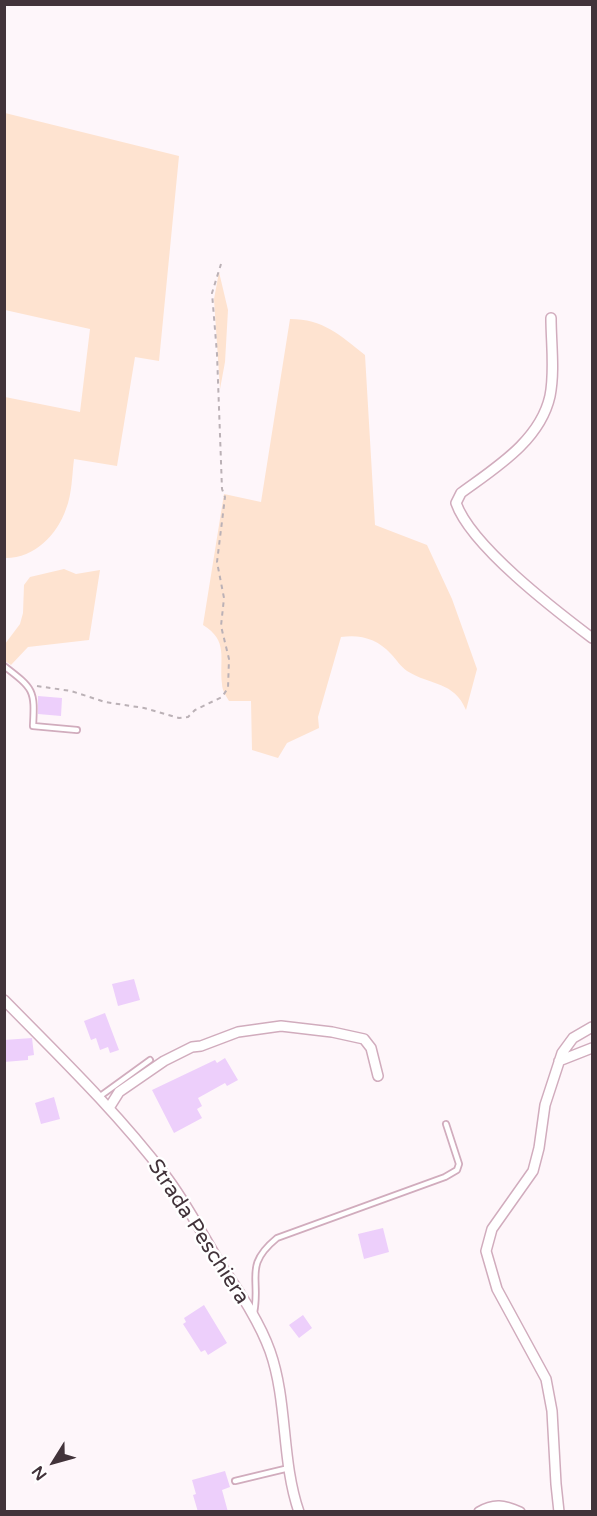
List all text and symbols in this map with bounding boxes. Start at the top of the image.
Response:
street label: Strada Peschiera [142,1155,254,1309]
north arrow [24,1432,84,1492]
text: N [28,1462,51,1484]

